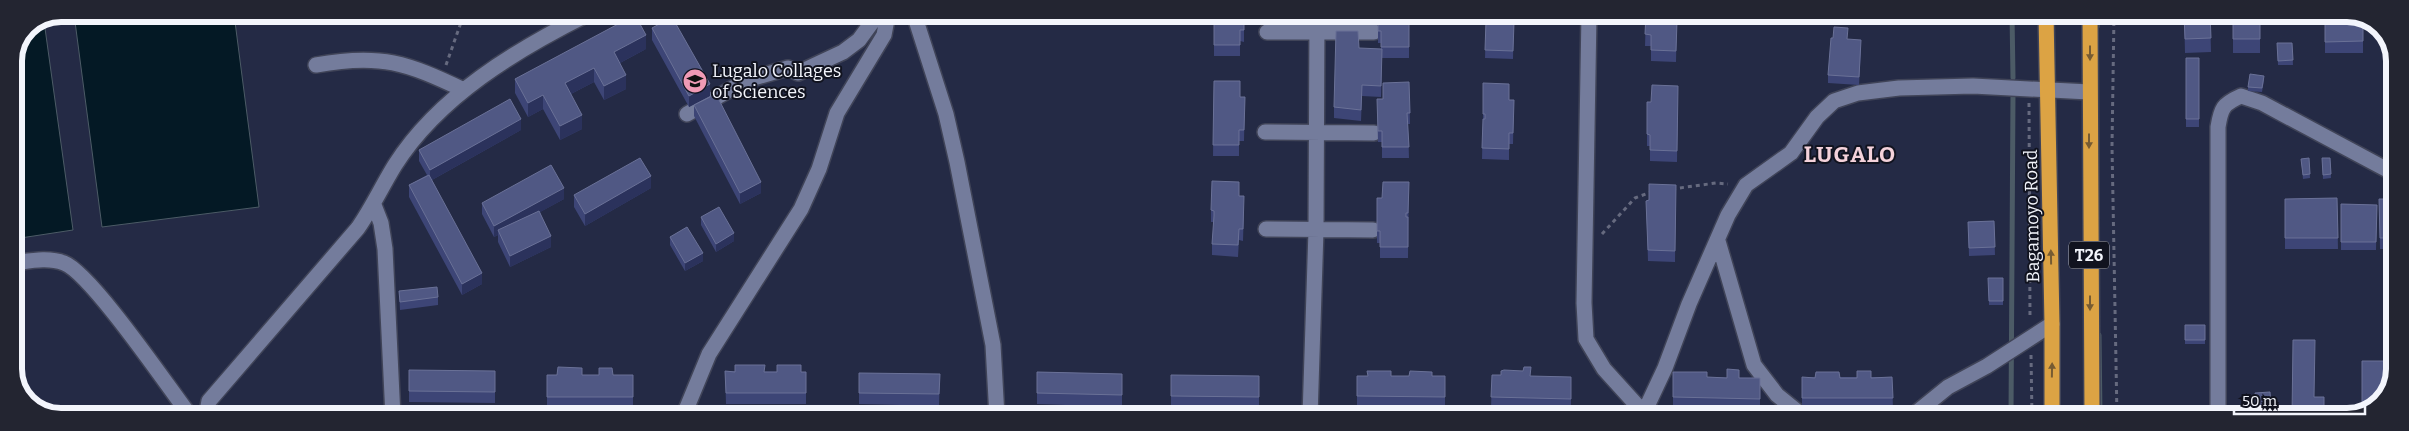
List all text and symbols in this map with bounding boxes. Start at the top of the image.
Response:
one-way arrow [2085,45,2093,61]
place label: Lugalo Collages of Sciences [712,60,841,103]
school or university icon: Lugalo Collages of Sciences [682,68,708,94]
one-way arrow [2085,133,2093,149]
district label: LUGALO [1804,141,1896,168]
street label: Bagamoyo Road [2020,149,2044,283]
road number: T26 [2069,242,2109,268]
one-way arrow [2047,249,2055,265]
one-way arrow [2086,296,2094,312]
one-way arrow [2048,362,2056,378]
scale bar [2234,384,2365,416]
text: 50 m [2242,392,2278,410]

